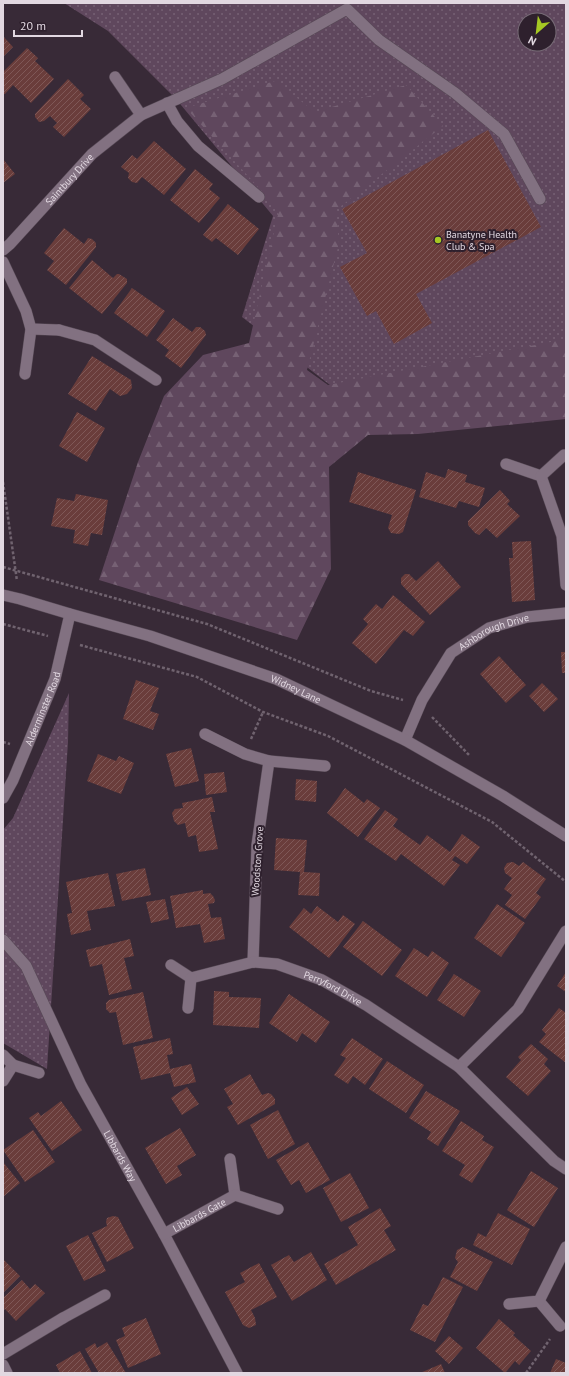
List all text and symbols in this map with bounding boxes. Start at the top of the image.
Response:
scale bar [14,12,82,38]
north arrow [517,12,557,52]
text: 20 m [20,18,46,33]
text: N [526,33,539,49]
street label: Saintbury Drive [43,151,96,208]
place label: Banatyne Health Club & Spa [446,228,517,253]
marker: Banatyne Health Club & Spa [433,235,443,245]
street label: Ashborough Drive [456,611,530,653]
street label: Alderminster Road [22,670,63,748]
street label: Widney Lane [269,672,323,706]
street label: Woodston Grove [249,826,266,896]
street label: Perryford Drive [302,968,364,1009]
street label: Libbards Way [101,1128,140,1184]
street label: Libbards Gate [170,1195,228,1235]

